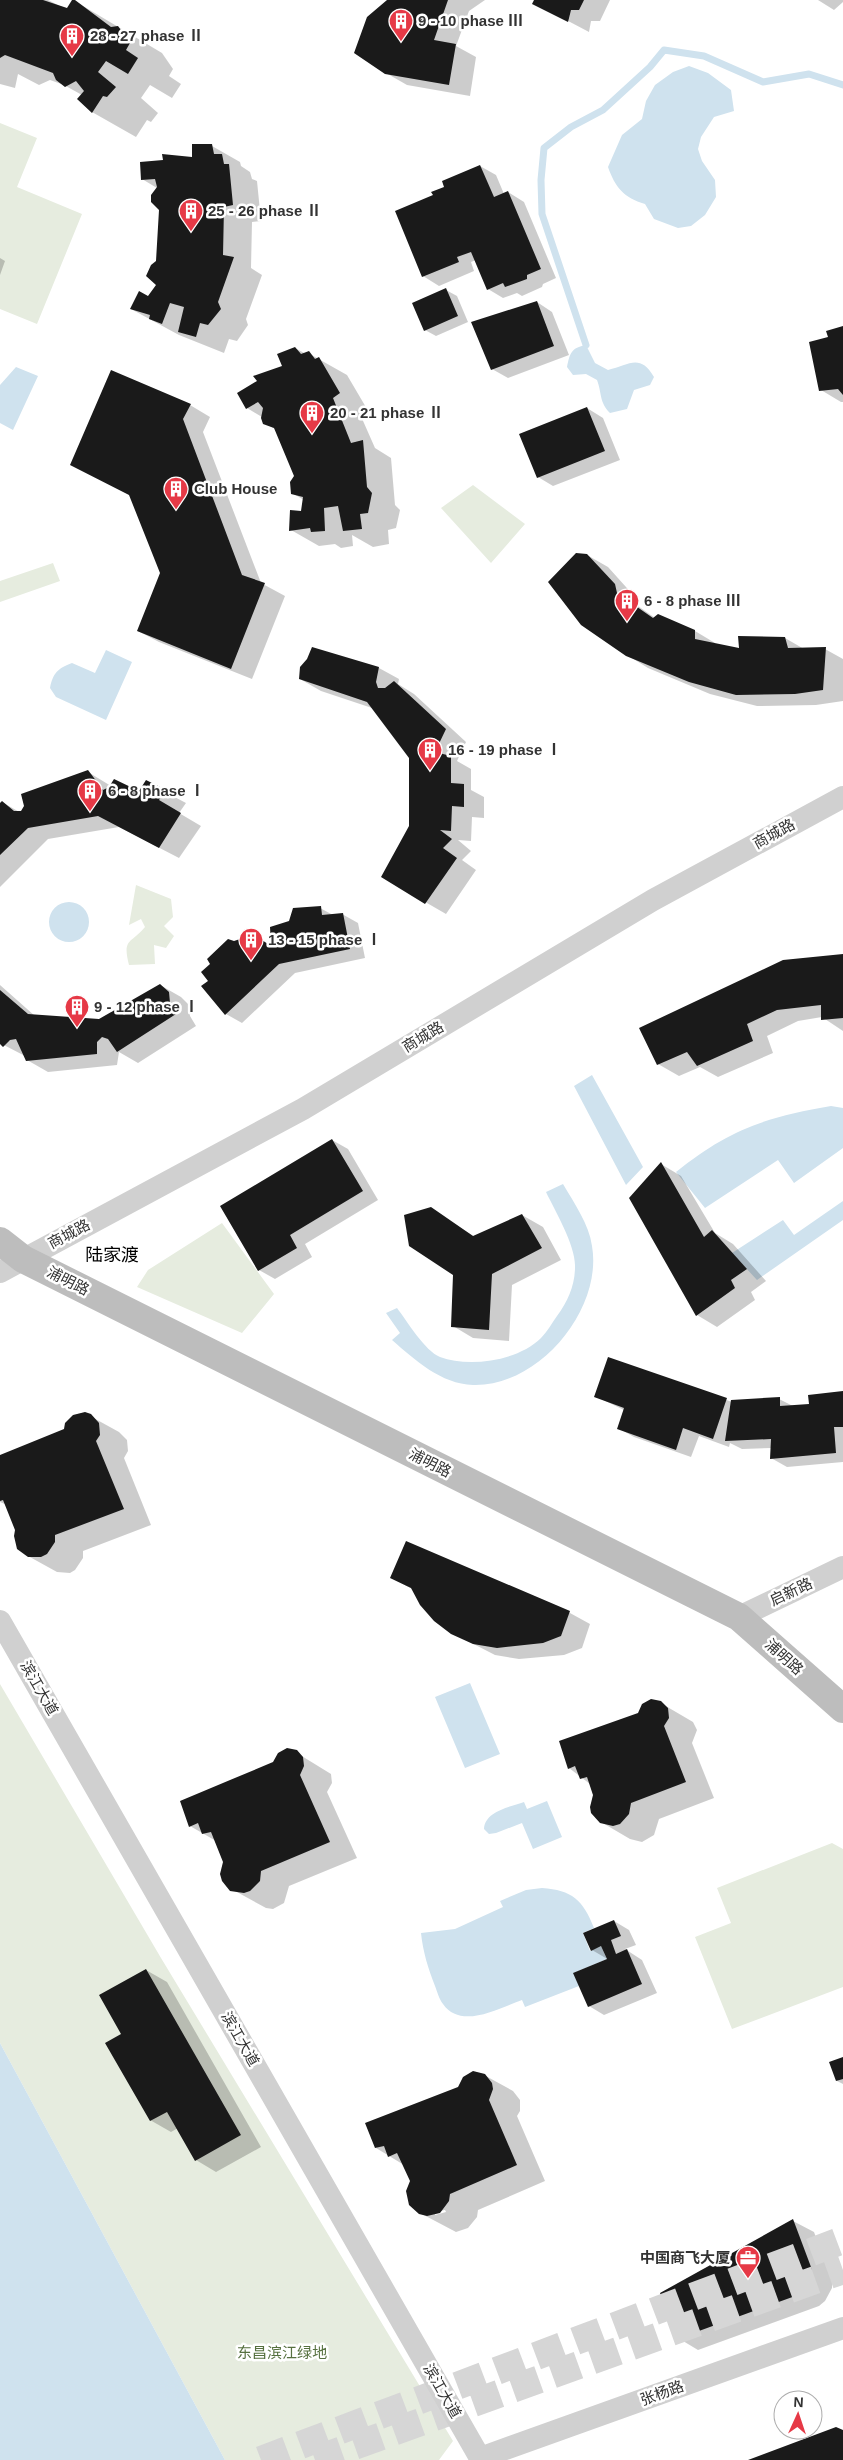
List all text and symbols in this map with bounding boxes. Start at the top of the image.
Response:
building icon: 9 - 10 phase Ⅲ [388,8,414,42]
place label: 9 - 10 phase Ⅲ [418,12,523,29]
building icon: 28 - 27 phase Ⅱ [59,23,85,57]
place label: 28 - 27 phase Ⅱ [90,27,203,44]
building icon: 25 - 26 phase Ⅱ [178,198,204,232]
place label: 25 - 26 phase Ⅱ [208,202,321,219]
building icon: 20 - 21 phase Ⅱ [299,400,325,434]
place label: 20 - 21 phase Ⅱ [330,404,443,421]
building icon: Club House [163,476,189,510]
place label: Club House [194,480,277,497]
building icon: 6 - 8 phase Ⅲ [614,588,640,622]
place label: 6 - 8 phase Ⅲ [644,592,741,609]
building icon: 16 - 19 phase Ⅰ [417,737,443,771]
place label: 16 - 19 phase Ⅰ [448,741,561,758]
building icon: 6 - 8 phase Ⅰ [77,778,103,812]
place label: 6 - 8 phase Ⅰ [108,782,205,799]
street label: 商城路 [750,815,798,852]
building icon: 13 - 15 phase Ⅰ [238,927,264,961]
place label: 13 - 15 phase Ⅰ [268,931,381,948]
building icon: 9 - 12 phase Ⅰ [64,994,90,1028]
place label: 9 - 12 phase Ⅰ [94,998,199,1015]
street label: 商城路 [399,1018,446,1055]
street label: 商城路 [45,1215,93,1252]
district label: 陆家渡 [85,1245,139,1265]
street label: 浦明路 [44,1263,92,1298]
street label: 浦明路 [406,1445,454,1480]
street label: 启新路 [767,1574,815,1609]
street label: 浦明路 [762,1635,807,1678]
street label: 滨江大道 [17,1658,62,1718]
street label: 滨江大道 [218,2009,263,2069]
office icon: 中国商飞大厦 [735,2245,761,2279]
place label: 中国商飞大厦 [640,2249,730,2266]
park label: 东昌滨江绿地 [237,2344,327,2361]
street label: 滨江大道 [420,2361,465,2421]
street label: 张杨路 [638,2377,686,2408]
north arrow [773,2390,823,2440]
text: N [793,2394,804,2410]

